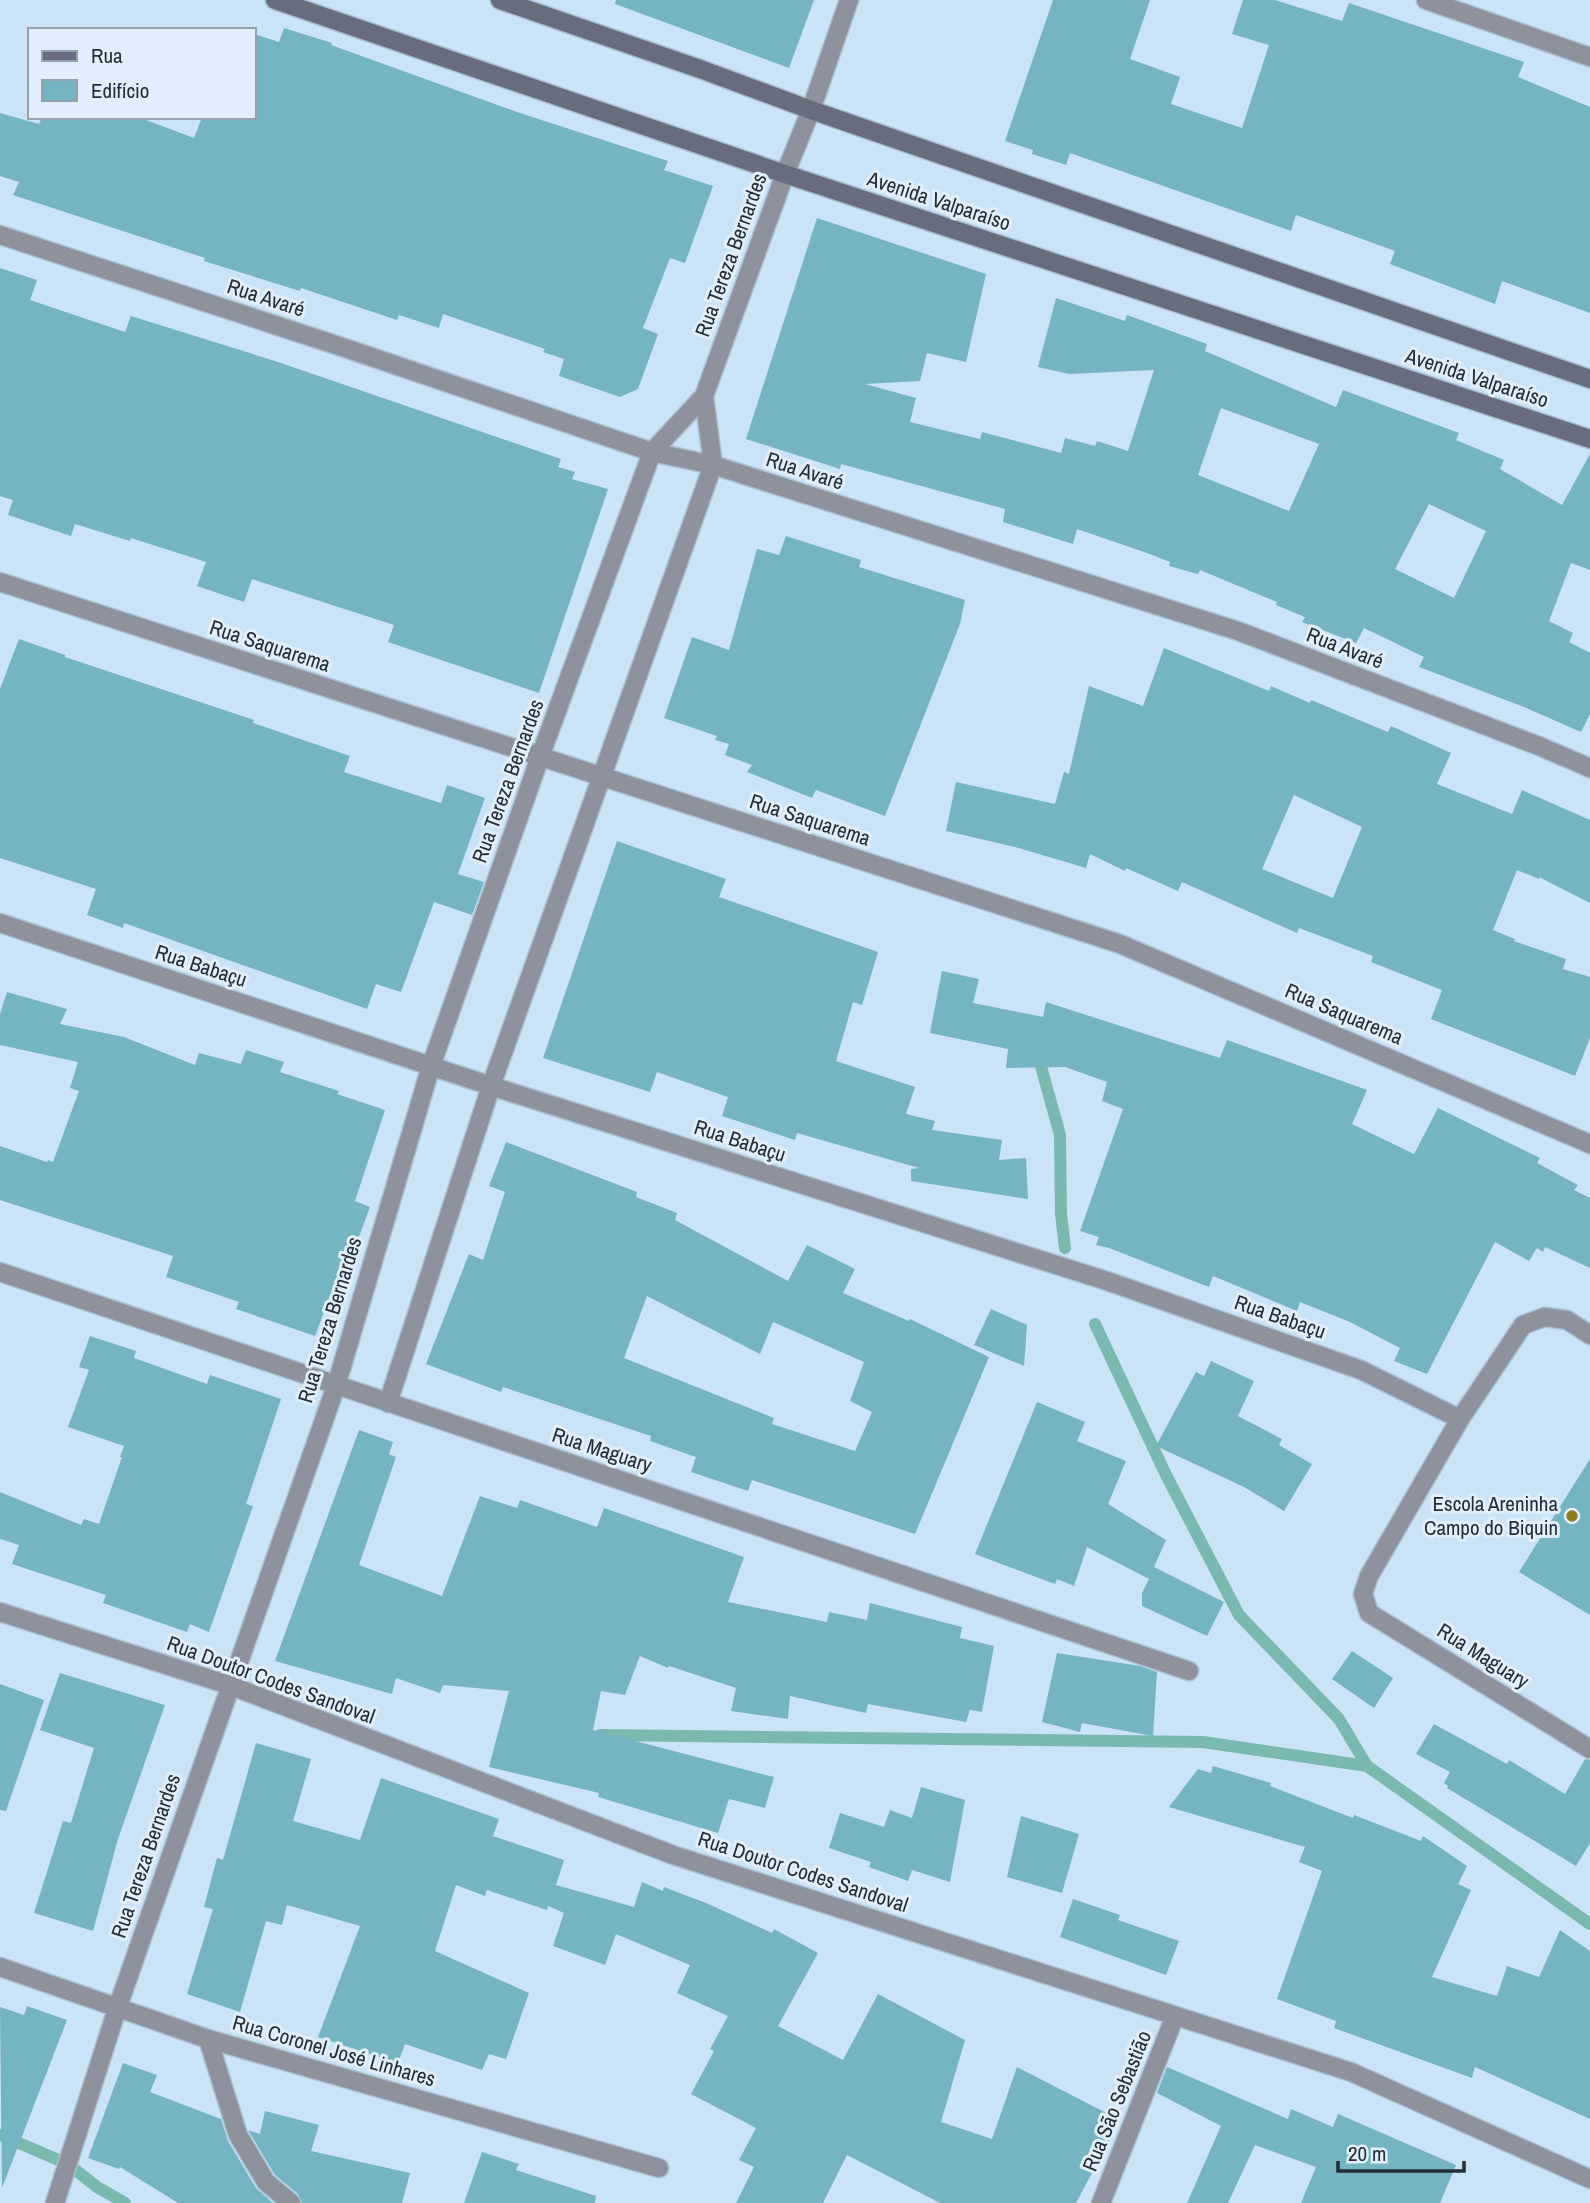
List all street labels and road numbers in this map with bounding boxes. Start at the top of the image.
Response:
street label: Avenida Valparaíso [863,163,1014,237]
street label: Rua Tereza Bernardes [687,169,774,341]
street label: Rua Avaré [224,271,309,324]
street label: Avenida Valparaíso [1401,340,1552,414]
street label: Rua Avaré [763,444,848,497]
street label: Rua Saquarema [206,612,335,679]
street label: Rua Avaré [1303,620,1388,675]
street label: Rua Tereza Bernardes [464,695,551,867]
street label: Rua Saquarema [746,786,875,853]
street label: Rua Babaçu [152,937,251,994]
street label: Rua Saquarema [1281,976,1408,1052]
street label: Rua Babaçu [691,1112,790,1169]
street label: Rua Tereza Bernardes [291,1233,369,1406]
street label: Rua Babaçu [1231,1287,1330,1346]
street label: Rua Maguary [549,1420,656,1479]
street label: Rua Maguary [1432,1616,1535,1695]
street label: Rua Doutor Codes Sandoval [163,1628,379,1731]
street label: Rua Tereza Bernardes [104,1770,187,1942]
street label: Rua Doutor Codes Sandoval [694,1824,912,1919]
street label: Rua Coronel José Linhares [229,2008,439,2093]
street label: Rua São Sebastião [1075,2026,1158,2175]

